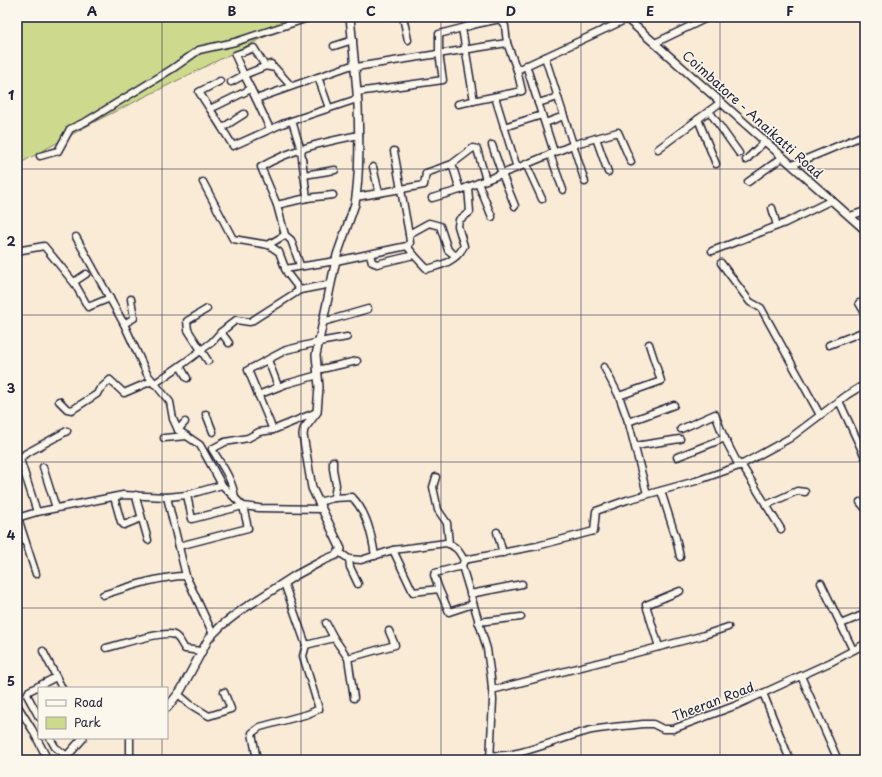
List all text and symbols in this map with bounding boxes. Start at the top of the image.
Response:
text: A [87,1,97,20]
text: B [228,1,237,20]
text: C [366,1,376,20]
text: D [506,1,516,20]
text: E [646,1,654,20]
text: F [786,1,794,20]
street label: Coimbatore - Anaikatti Road [679,46,828,183]
text: 1 [8,85,14,104]
text: 2 [6,231,16,250]
text: 3 [7,378,16,397]
text: 4 [7,525,16,544]
text: 5 [7,671,15,690]
street label: Theeran Road [669,677,757,725]
legend [38,687,168,739]
text: Road [74,693,103,711]
text: Park [74,713,101,731]

